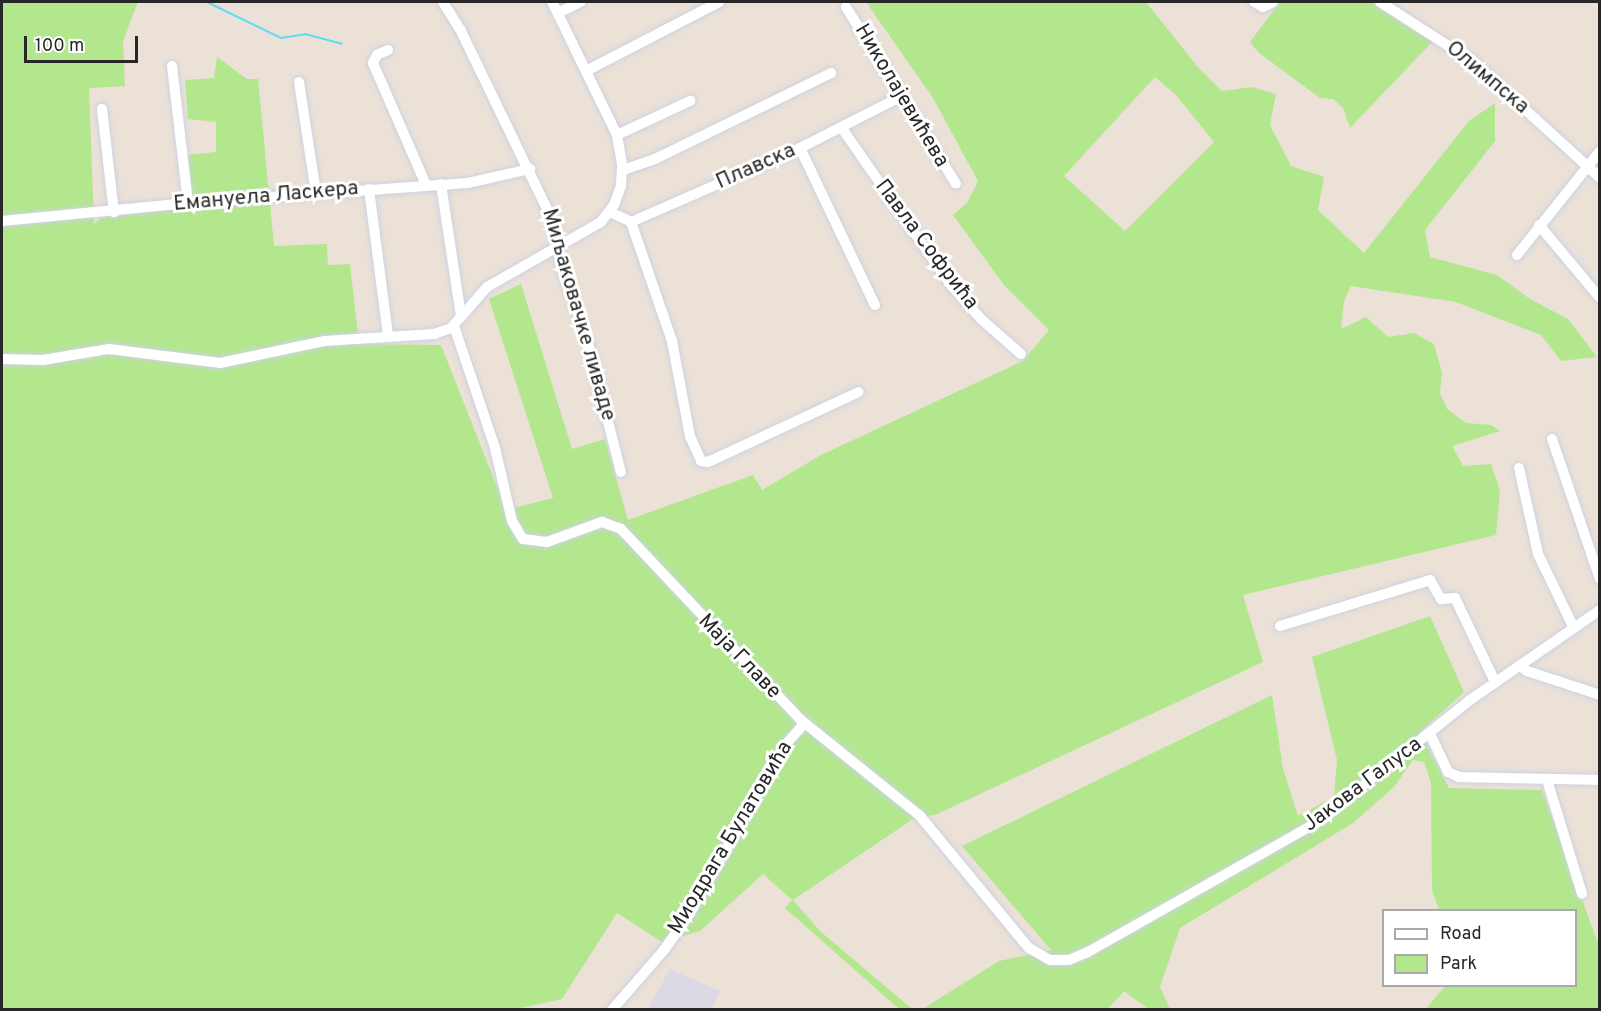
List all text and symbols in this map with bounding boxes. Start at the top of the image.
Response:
street label: Николајевићева [848,20,954,172]
scale bar [27,24,141,62]
text: 100 m [35,35,84,58]
street label: Олимпска [1440,36,1534,120]
street label: Плавска [713,138,799,196]
street label: Павла Софрића [869,175,983,315]
street label: Емануела Ласкера [172,176,360,218]
street label: Миљаковачке ливаде [536,206,620,424]
street label: Маја Главе [692,609,786,705]
street label: Јакова Галуса [1299,732,1427,838]
street label: Миодрага Булатовића [663,737,799,939]
legend [1382,909,1577,987]
text: Road [1440,923,1482,946]
text: Park [1440,953,1477,976]

